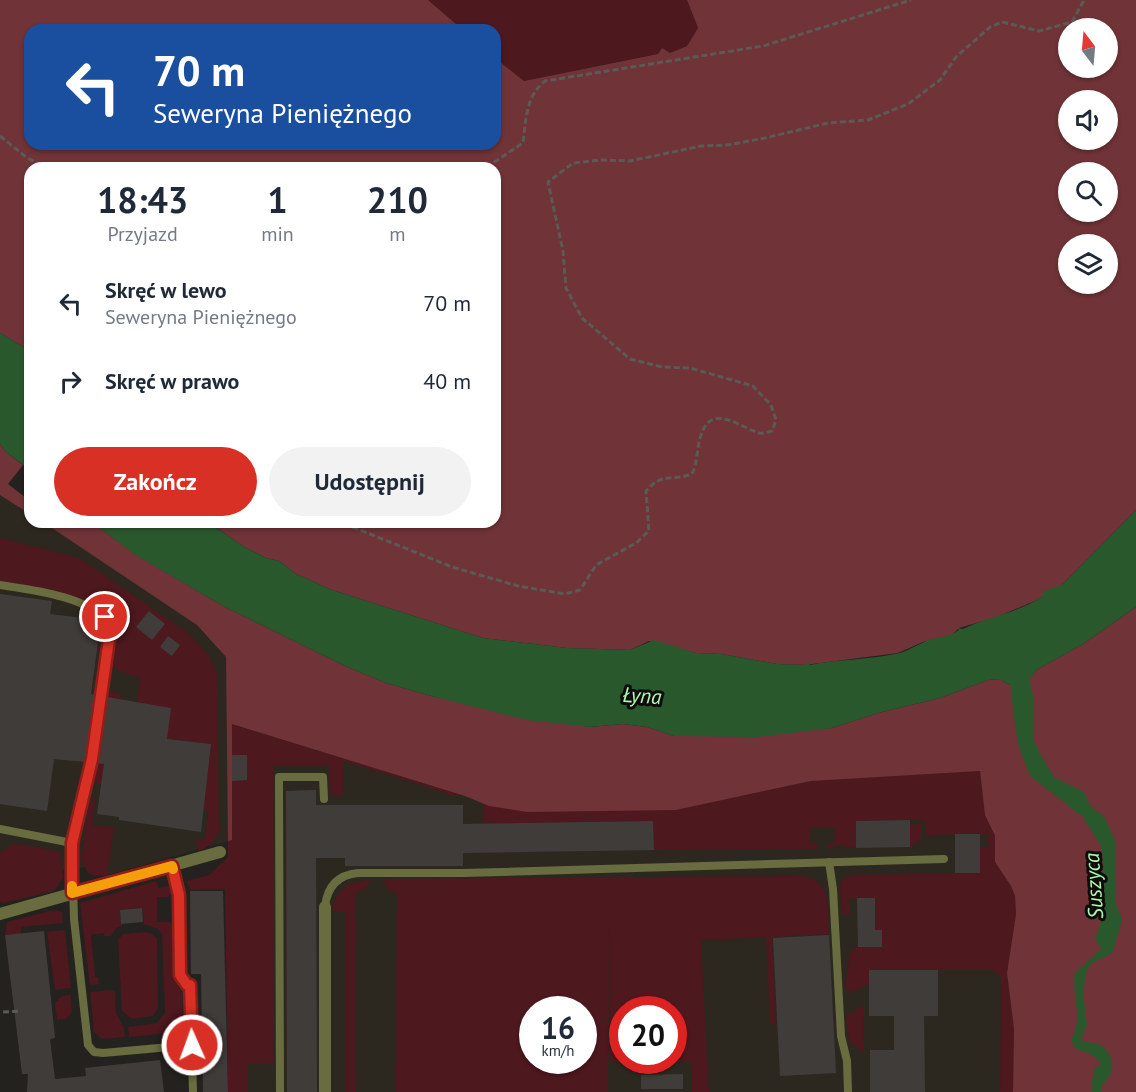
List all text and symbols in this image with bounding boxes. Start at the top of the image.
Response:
north arrow [1058,18,1118,78]
map controls [1058,18,1118,294]
text: 70 m [153,43,245,98]
icon: left [54,48,132,126]
button: sound [1058,90,1118,150]
text: Seweryna Pieniężnego [153,96,412,130]
button: search [1058,162,1118,222]
text: 18:43 [97,176,188,223]
text: 1 [267,176,288,223]
text: 210 [367,176,428,223]
text: Przyjazd [107,221,178,247]
text: min [261,221,294,247]
text: m [389,221,406,247]
button: layers [1058,234,1118,294]
text: Skręć w lewo [105,276,226,304]
icon: left [54,287,87,320]
text: 70 m [423,289,471,317]
text: Seweryna Pieniężnego [105,304,297,330]
icon: right [54,365,87,398]
text: Skręć w prawo [105,367,239,395]
text: 40 m [423,367,471,395]
button: Zakończ [54,447,257,516]
button: Udostępnij [269,447,471,516]
pin [79,591,130,642]
icon: arrive [88,600,121,633]
water label: Łyna [622,681,663,710]
water label: Suszyca [1078,851,1109,920]
speed limit sign: 20 [609,996,687,1074]
text: 16 [541,1008,575,1047]
position arrow [160,1013,224,1077]
text: km/h [542,1041,574,1060]

